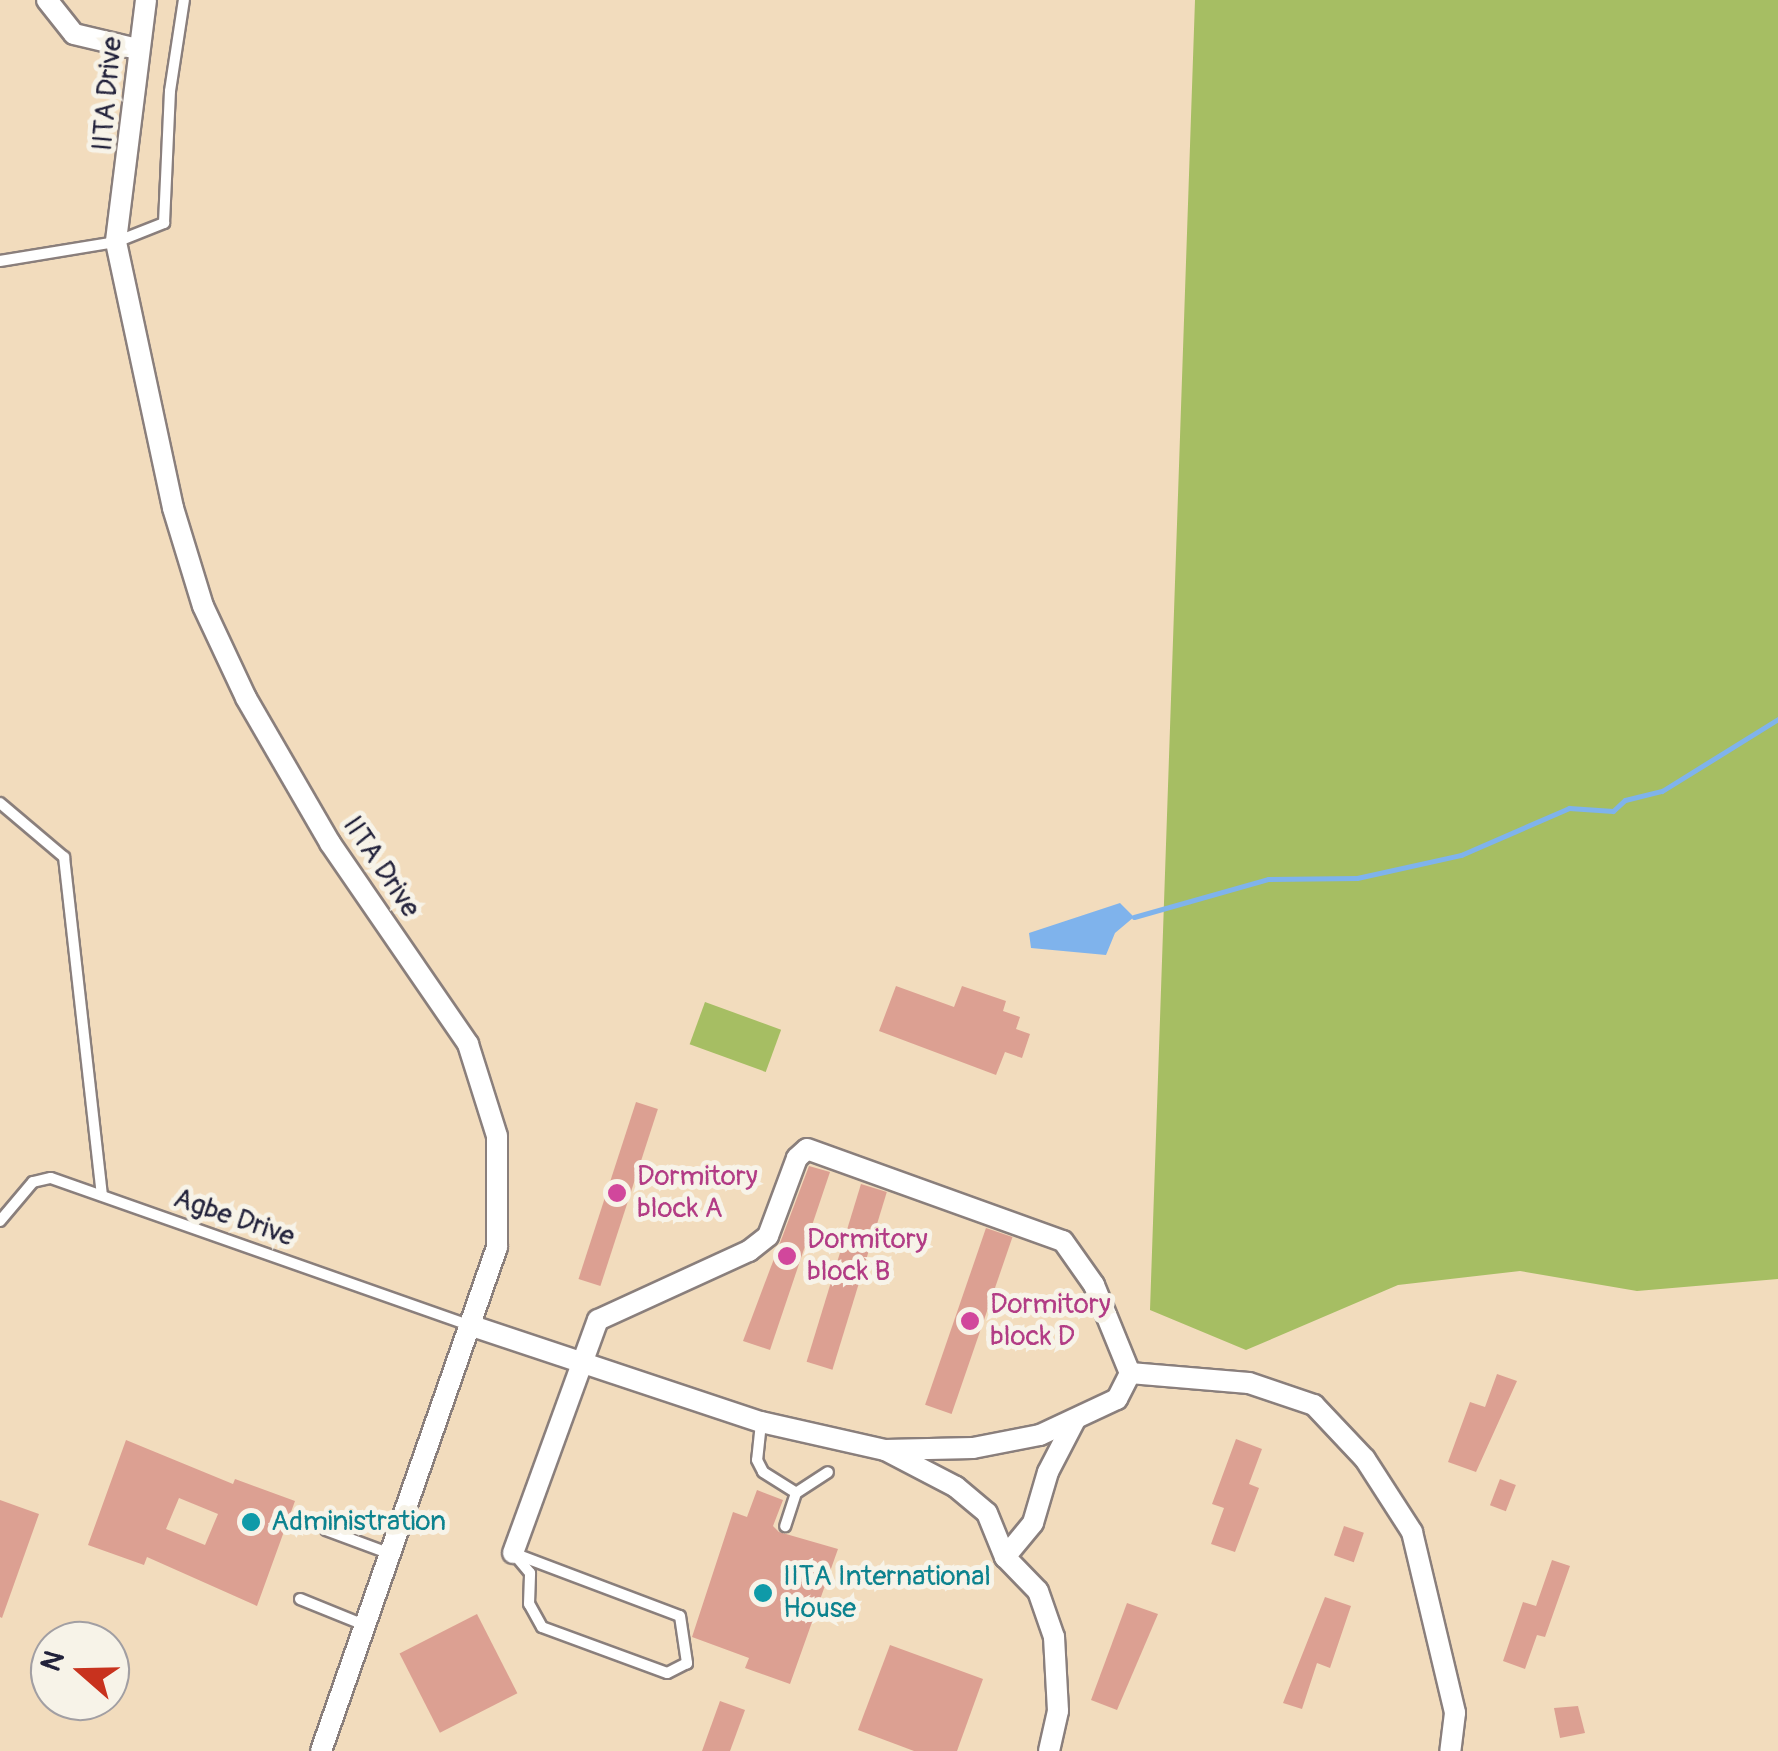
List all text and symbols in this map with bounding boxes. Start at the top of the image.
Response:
street label: IITA Drive [86,35,130,153]
street label: IITA Drive [335,810,427,924]
place label: Dormitory block A [637,1160,758,1226]
street label: Agbe Drive [169,1182,299,1254]
marker: Dormitory block A [606,1182,628,1204]
place label: Dormitory block B [807,1223,928,1289]
marker: Dormitory block B [776,1245,798,1267]
place label: Dormitory block D [990,1288,1111,1354]
marker: Dormitory block D [959,1310,981,1332]
place label: Administration [271,1505,446,1539]
marker: Administration [240,1511,262,1533]
place label: IITA International House [783,1560,991,1626]
marker: IITA International House [752,1582,774,1604]
north arrow [30,1621,130,1721]
text: N [34,1646,73,1676]

